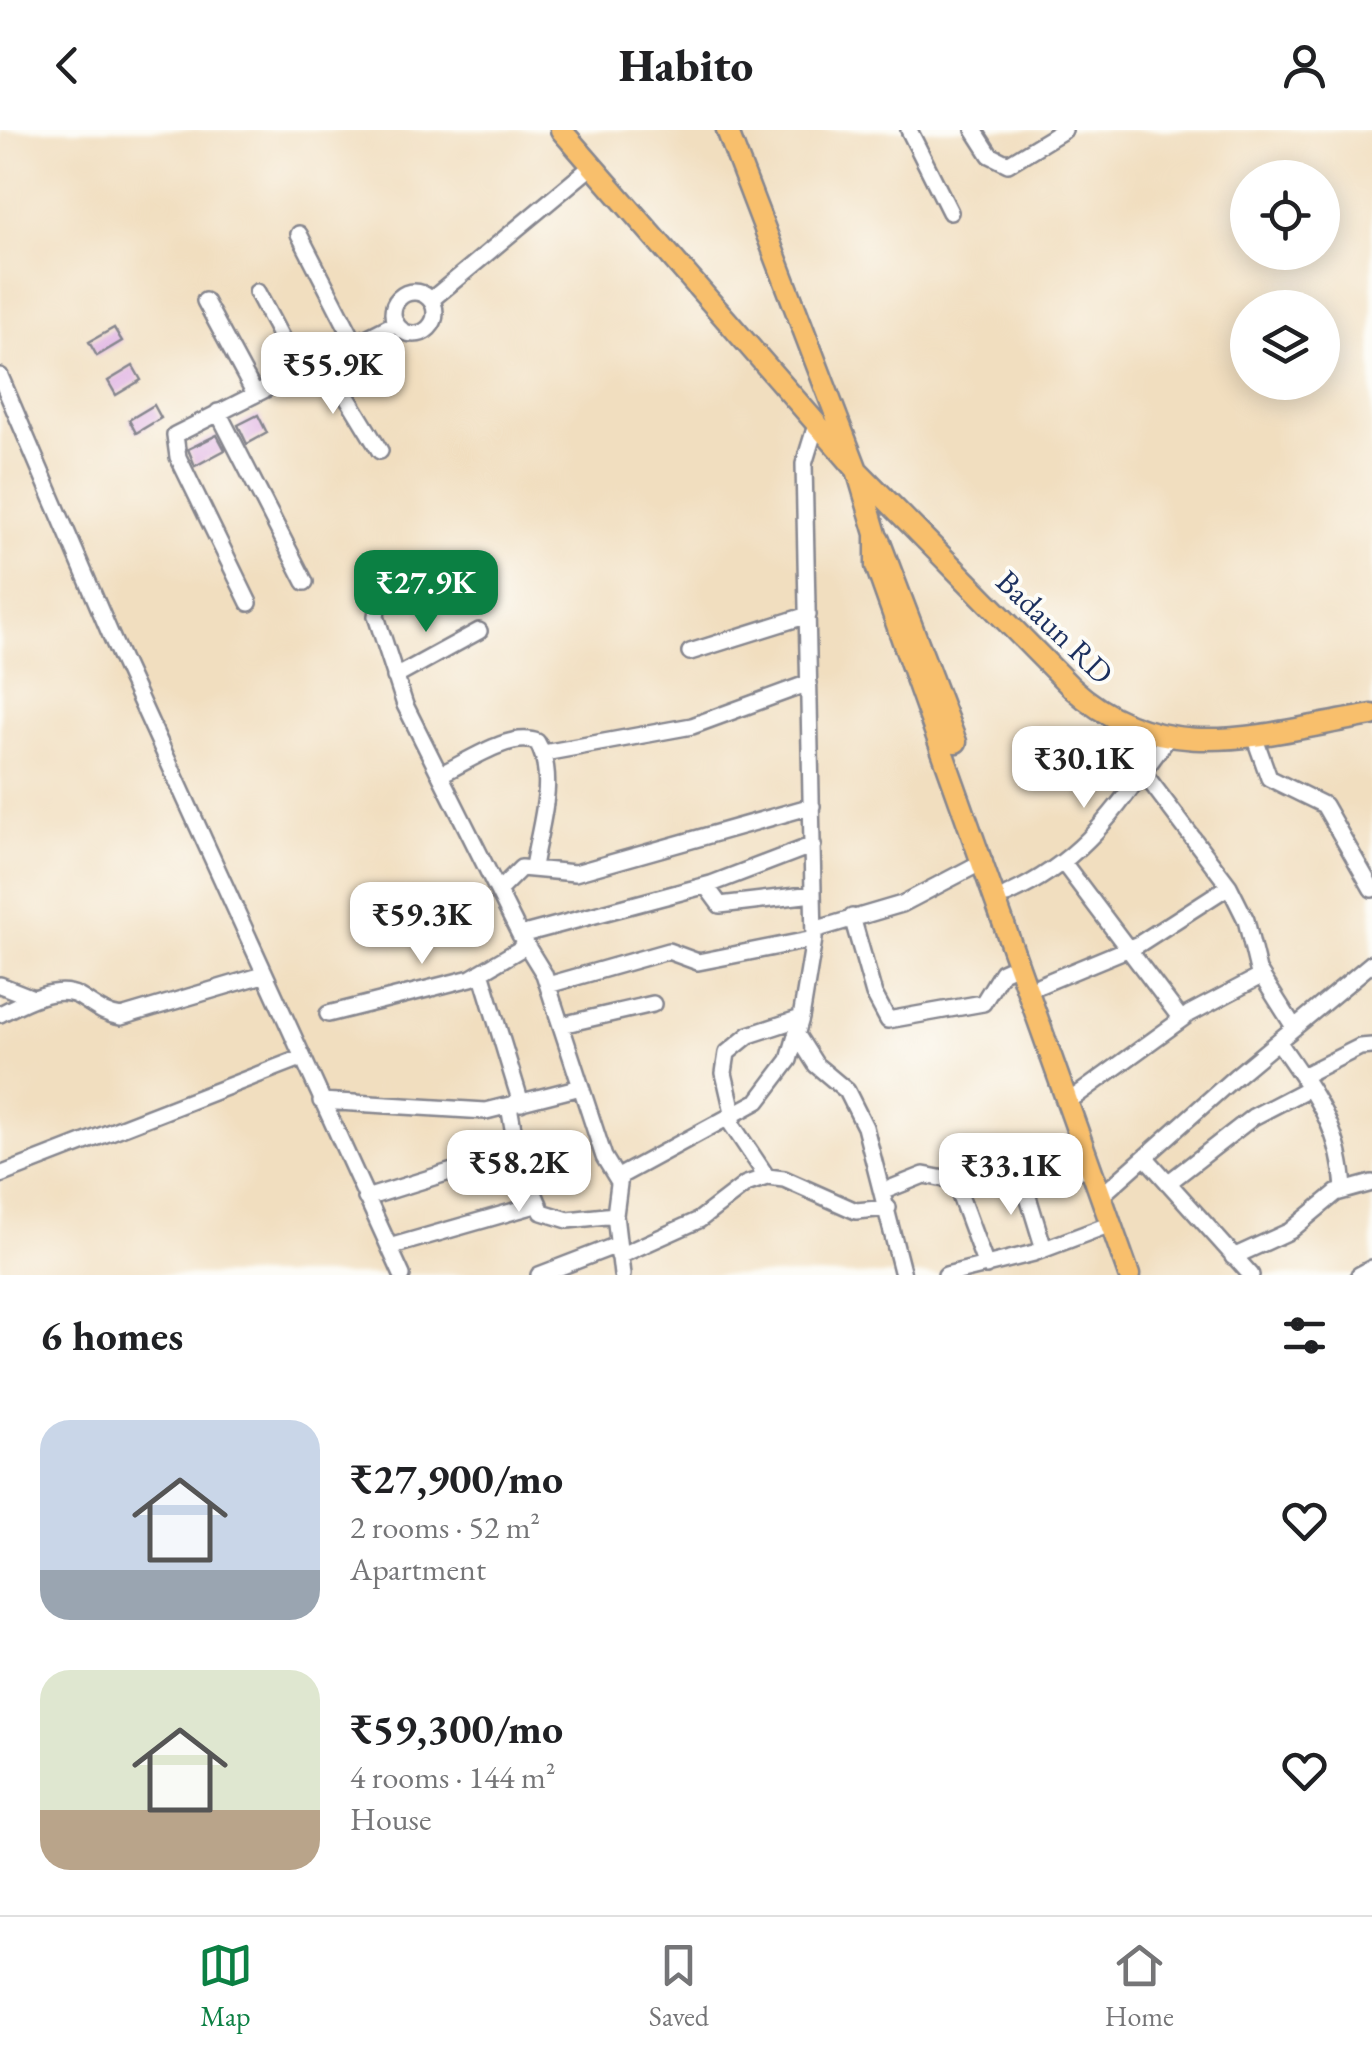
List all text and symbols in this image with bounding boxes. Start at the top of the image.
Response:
text: Habito [619,36,753,94]
icon: back [40,38,95,93]
icon: person [1277,38,1332,93]
map controls [1230,160,1340,400]
button: locate [1230,160,1340,270]
button: layers [1230,290,1340,400]
pin: ₹55.9K [252,332,414,417]
text: ₹55.9K [283,343,383,385]
pin: ₹27.9K [345,550,507,635]
text: ₹27.9K [376,561,476,603]
street label: Badaun RD [987,561,1123,693]
pin: ₹30.1K [1003,726,1165,811]
text: ₹30.1K [1034,737,1134,779]
pin: ₹59.3K [341,882,503,967]
text: ₹59.3K [372,893,472,935]
pin: ₹58.2K [438,1130,600,1215]
pin: ₹33.1K [930,1133,1092,1218]
text: ₹58.2K [469,1141,569,1183]
text: ₹33.1K [961,1144,1061,1186]
text: 6 homes [40,1308,183,1363]
icon: filters [1277,1308,1332,1363]
text: ₹27,900/mo [350,1451,563,1506]
icon: home [120,1460,240,1580]
icon: heart [1277,1493,1332,1548]
text: 2 rooms · 52 m² [350,1506,540,1548]
text: Apartment [350,1548,486,1590]
text: ₹59,300/mo [350,1701,563,1756]
icon: home [120,1710,240,1830]
icon: heart [1277,1743,1332,1798]
text: 4 rooms · 144 m² [350,1756,556,1798]
text: House [350,1798,431,1840]
tab: Map [198,1938,253,2034]
tab: Saved [649,1938,709,2034]
tab: Home [1105,1938,1174,2034]

